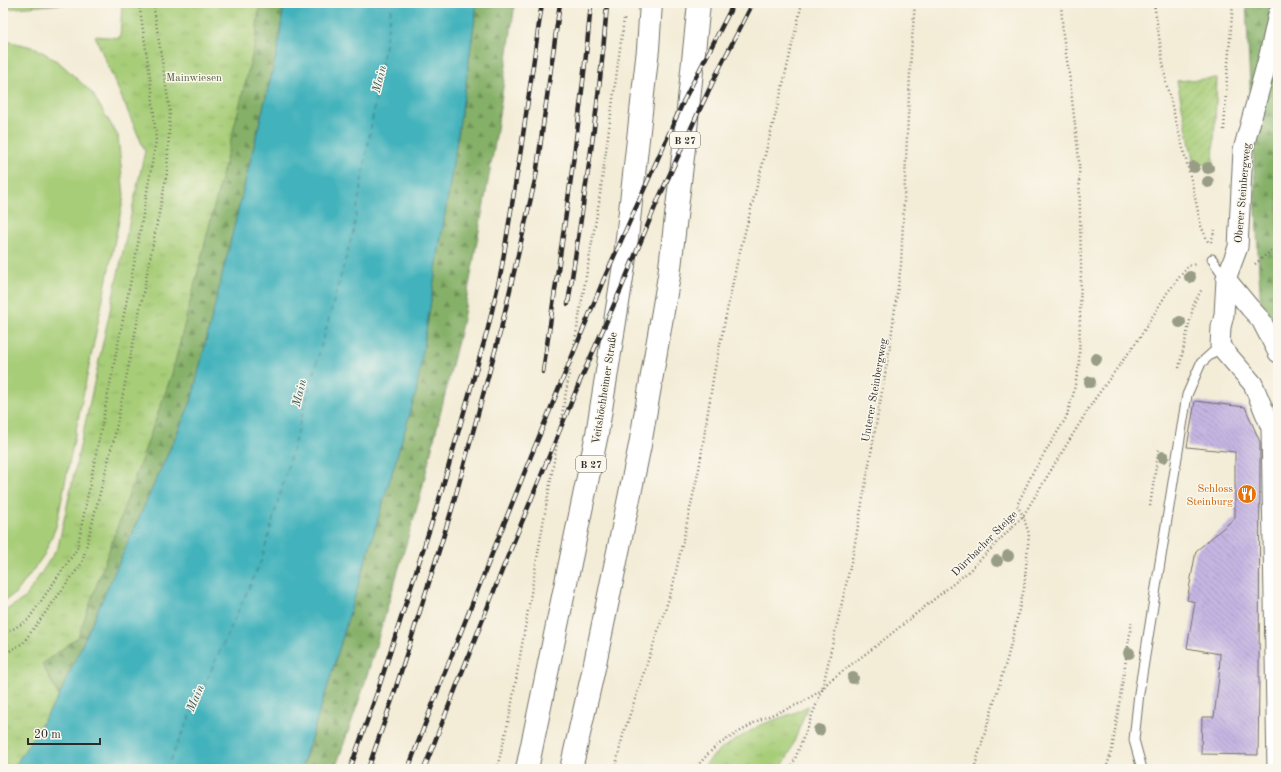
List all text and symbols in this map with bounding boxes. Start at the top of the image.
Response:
water label: Main [371,64,389,95]
park label: Mainwiesen [166,73,222,84]
road number: B 27 [670,132,700,148]
street label: Oberer Steinbergweg [1234,143,1253,244]
street label: Veitshöchheimer Straße [591,331,620,445]
street label: Unterer Steinbergweg [861,337,890,443]
water label: Main [291,378,309,409]
road number: B 27 [576,456,606,472]
restaurant icon: Schloss Steinburg [1236,483,1258,505]
place label: Schloss Steinburg [1186,484,1233,508]
street label: Dürrbacher Steige [950,509,1020,579]
water label: Main [185,683,207,715]
scale bar [28,720,100,746]
text: 20 m [34,729,61,741]

